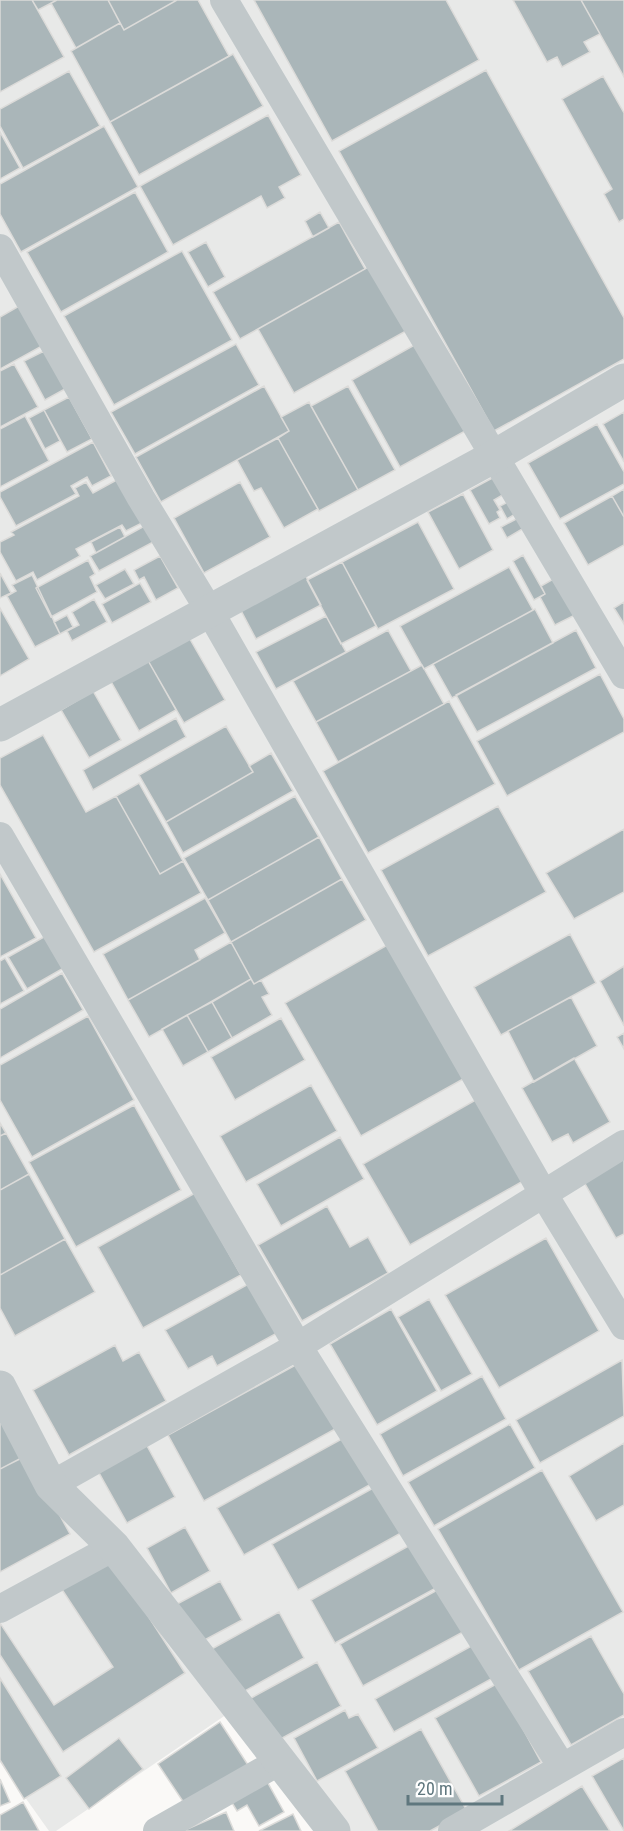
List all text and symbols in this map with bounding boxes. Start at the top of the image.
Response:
scale bar [408,1768,502,1806]
text: 20 m [417,1778,452,1799]

